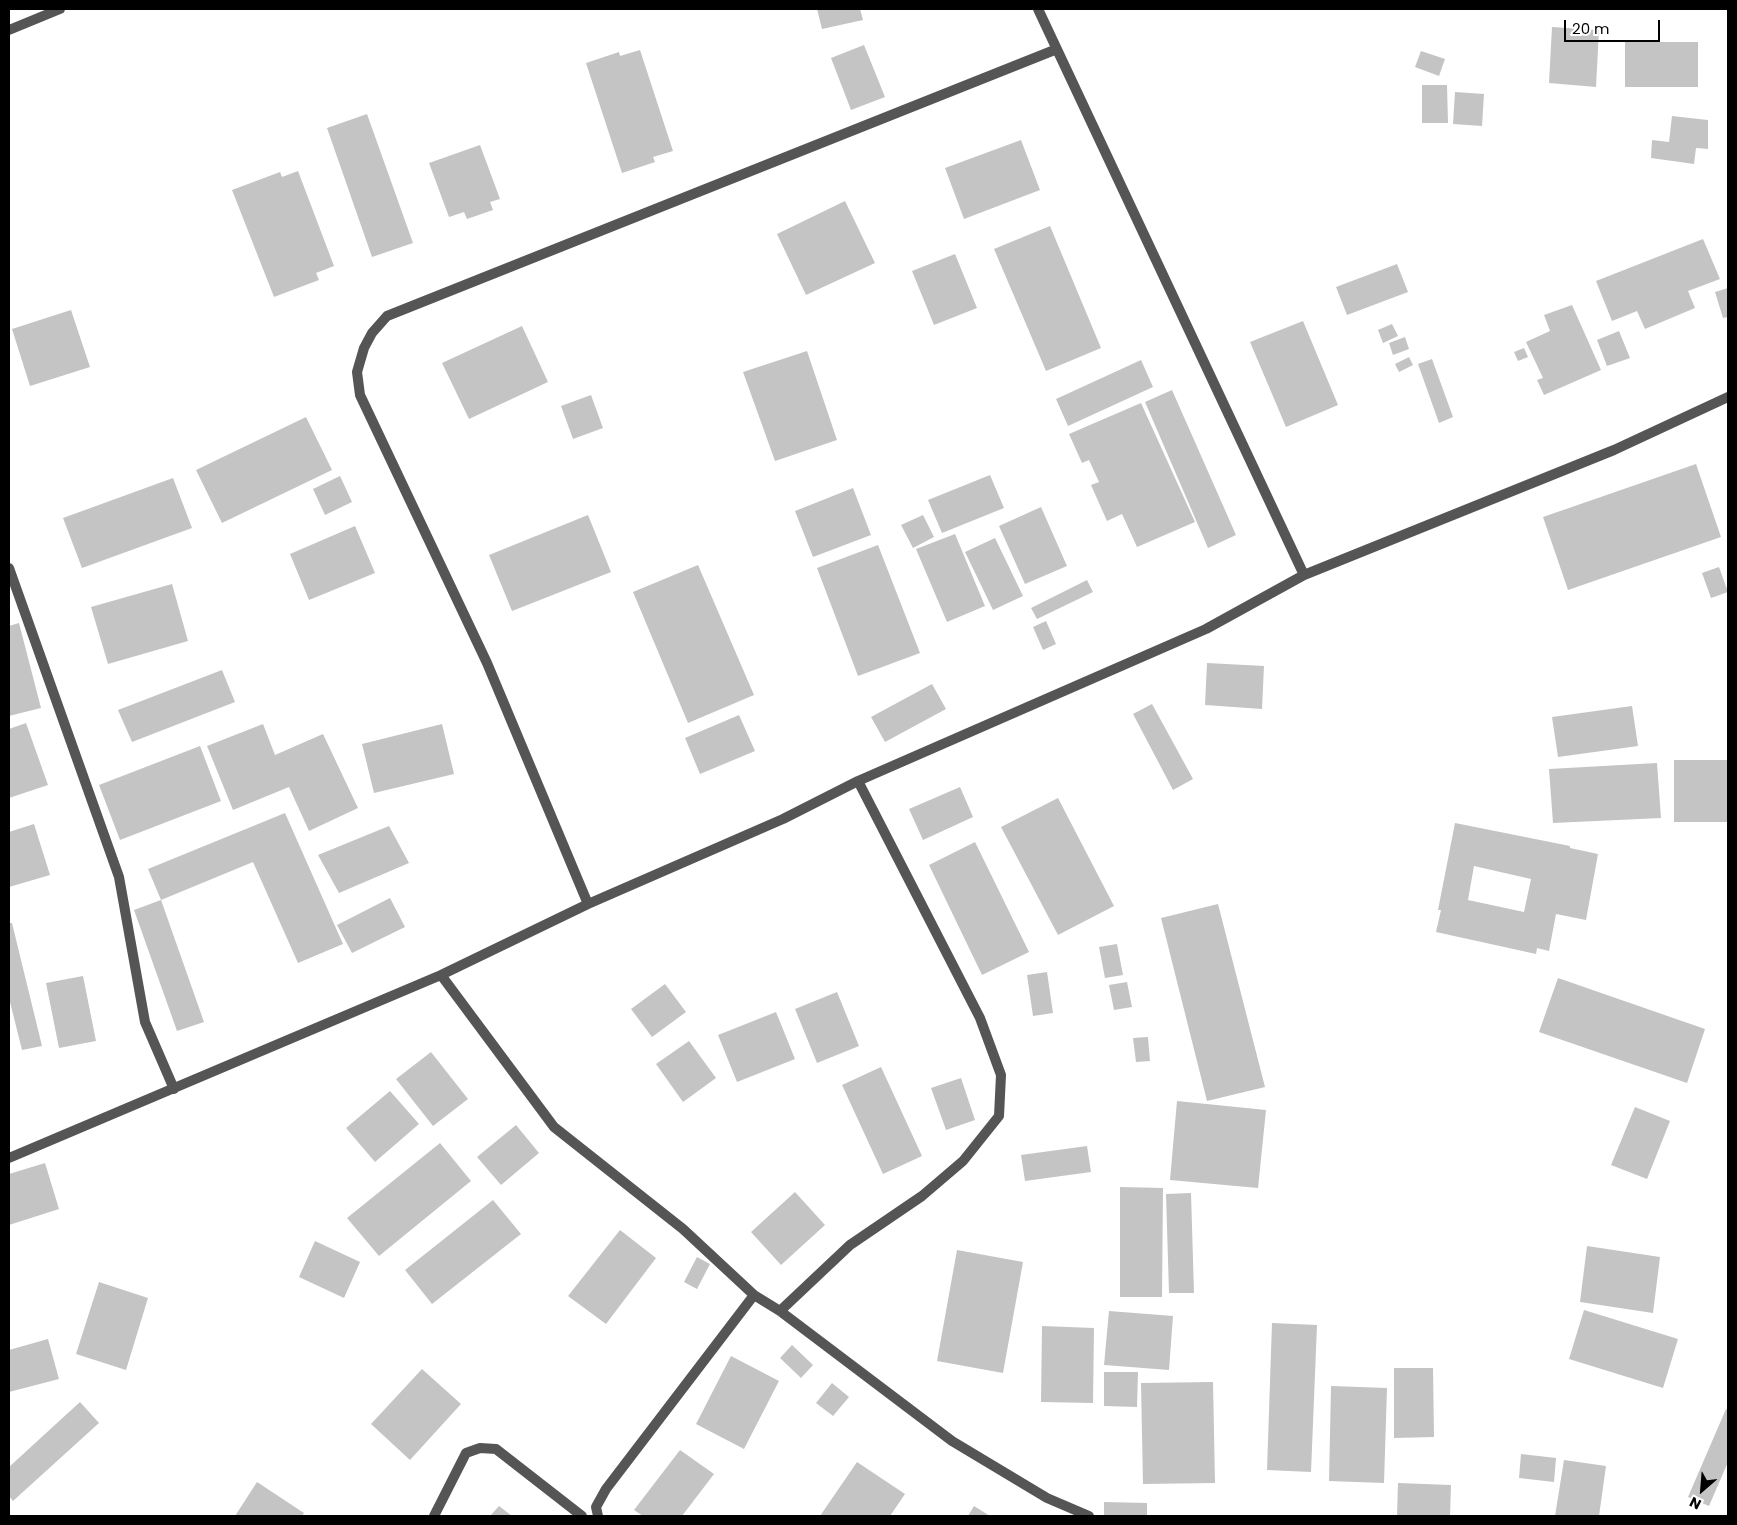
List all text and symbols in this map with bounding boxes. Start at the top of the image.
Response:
scale bar [1567,10,1663,42]
text: 20 m [1572,18,1610,39]
north arrow [1677,1465,1727,1515]
text: N [1686,1492,1704,1515]

